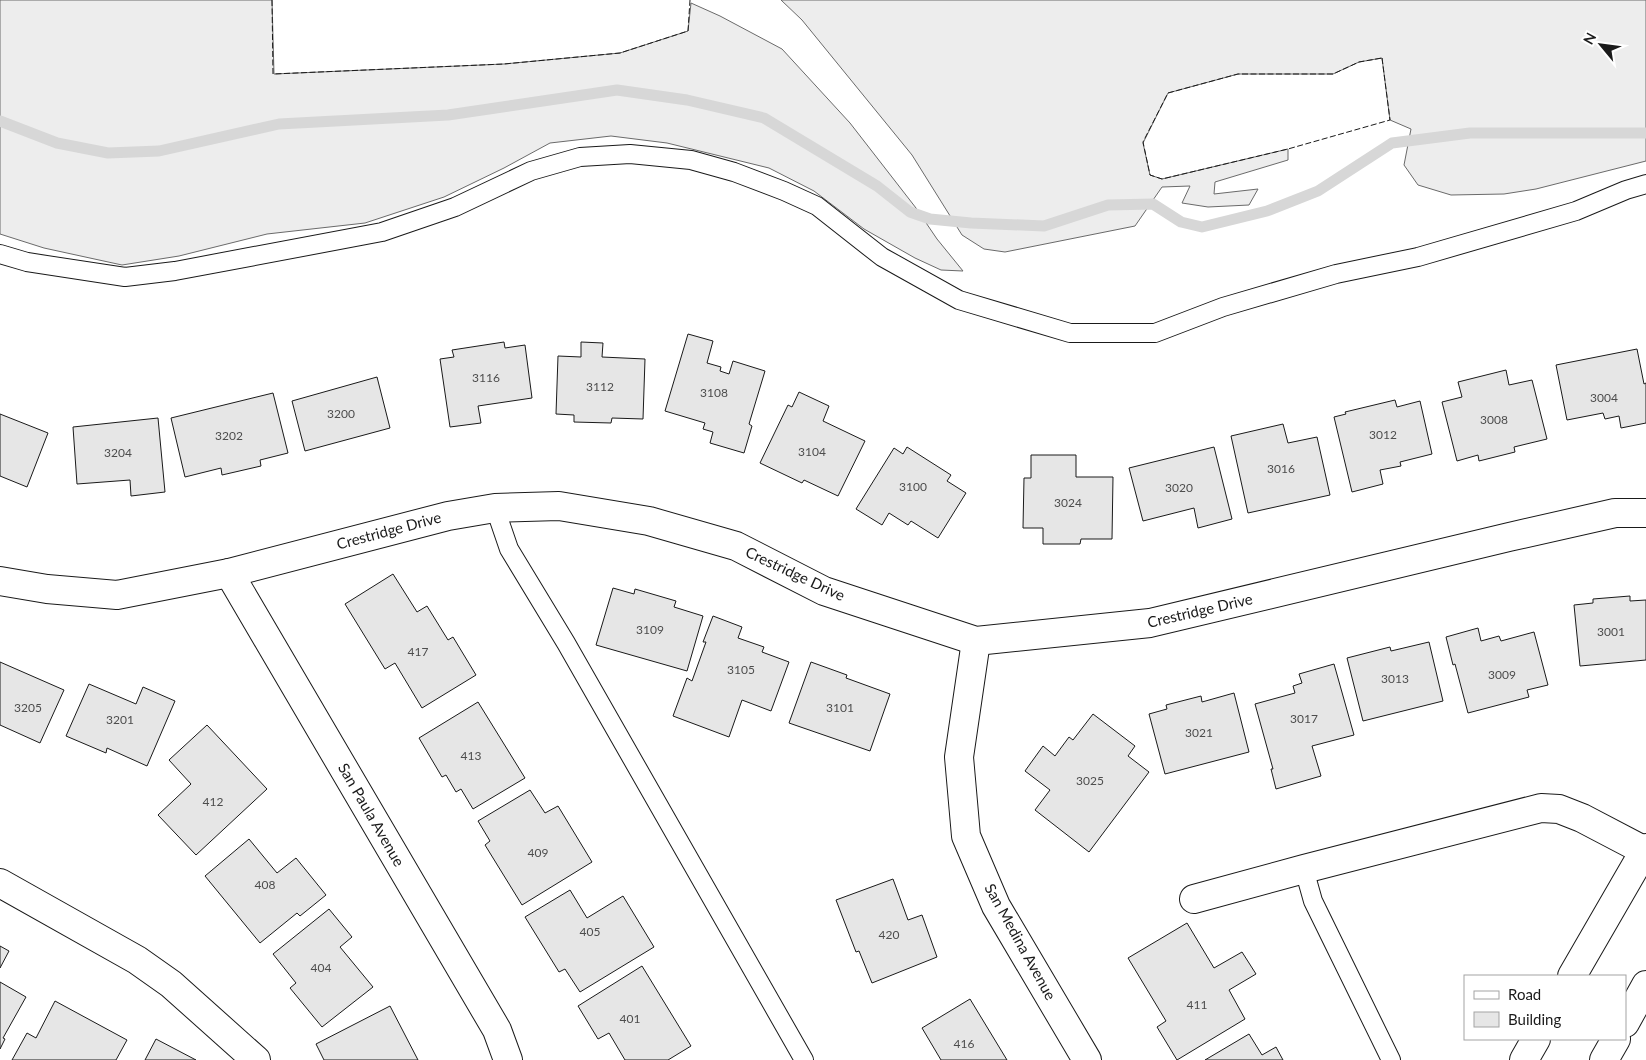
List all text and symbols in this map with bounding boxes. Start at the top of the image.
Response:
north arrow [1576,20,1626,70]
text: N [1579,30,1599,47]
house number: 3116 [472,370,500,385]
house number: 3112 [586,379,614,394]
house number: 3108 [700,385,728,400]
house number: 3004 [1590,390,1618,405]
house number: 3200 [327,406,355,421]
house number: 3008 [1480,412,1508,427]
house number: 3012 [1369,427,1397,442]
house number: 3202 [215,428,243,443]
house number: 3104 [798,444,826,459]
house number: 3204 [104,445,132,460]
house number: 3016 [1267,461,1295,476]
house number: 3100 [899,479,927,494]
house number: 3020 [1165,480,1193,495]
house number: 3024 [1054,495,1082,510]
street label: Crestridge Drive [334,507,443,553]
street label: Crestridge Drive [743,542,848,604]
street label: Crestridge Drive [1145,589,1254,631]
house number: 3109 [636,622,664,637]
house number: 3001 [1597,624,1625,639]
house number: 417 [408,644,428,659]
house number: 3105 [727,662,755,677]
house number: 3009 [1488,667,1516,682]
house number: 3013 [1381,671,1409,686]
house number: 3205 [14,700,42,715]
house number: 3101 [826,700,854,715]
house number: 3017 [1290,711,1318,726]
house number: 3201 [106,712,134,727]
house number: 3021 [1185,725,1213,740]
house number: 413 [461,748,481,763]
street label: San Paula Avenue [335,760,409,869]
house number: 3025 [1076,773,1104,788]
house number: 412 [203,794,223,809]
house number: 409 [528,845,548,860]
house number: 408 [255,877,275,892]
street label: San Medina Avenue [981,880,1060,1003]
house number: 405 [580,924,600,939]
house number: 420 [879,927,899,942]
house number: 404 [311,960,331,975]
legend [1464,975,1626,1040]
text: Road [1508,985,1541,1003]
house number: 411 [1187,997,1207,1012]
text: Building [1508,1010,1561,1028]
house number: 401 [620,1011,640,1026]
house number: 416 [954,1036,974,1051]

